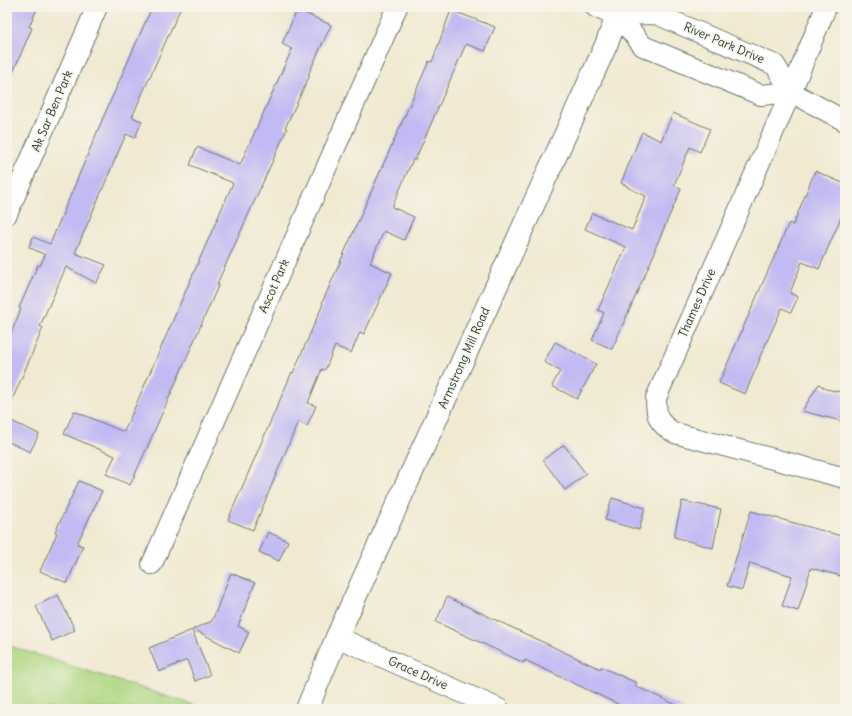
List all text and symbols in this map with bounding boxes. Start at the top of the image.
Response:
street label: River Park Drive [682,19,767,66]
street label: Ak Sar Ben Park [28,68,75,154]
street label: Ascot Park [255,256,292,315]
street label: Thames Drive [675,266,718,340]
street label: Armstrong Mill Road [434,305,493,411]
street label: Grace Drive [386,653,450,692]

